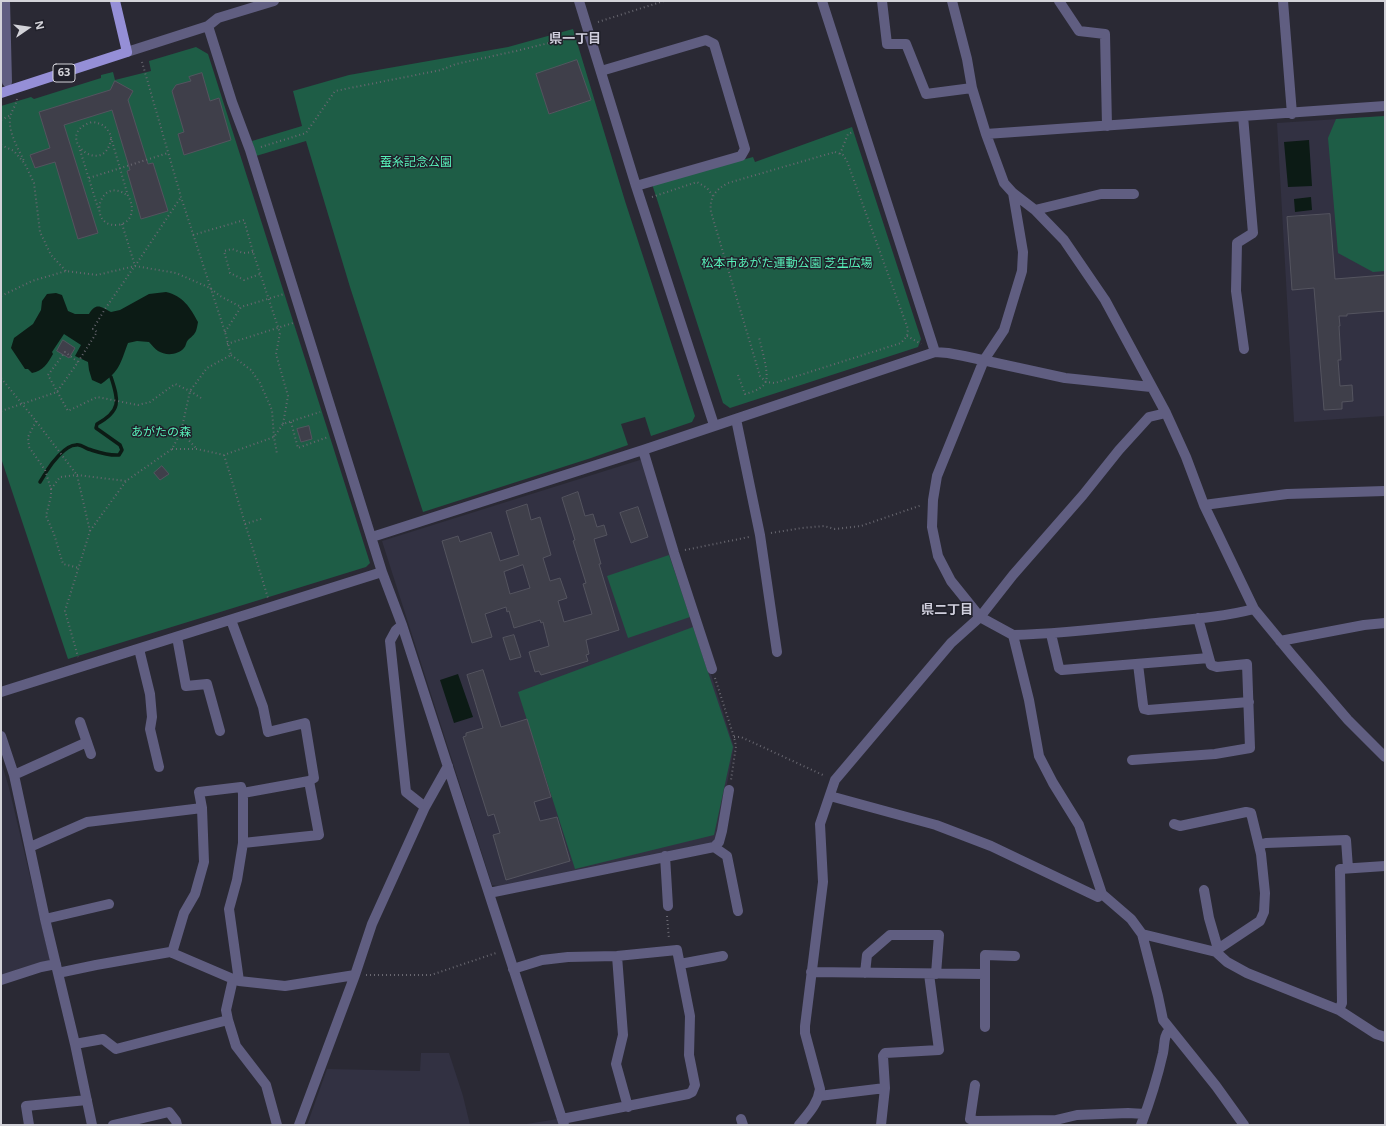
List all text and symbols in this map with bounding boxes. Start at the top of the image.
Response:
north arrow [8,8,48,48]
text: N [32,19,48,31]
district label: 県一丁目 [549,31,601,47]
road number: 63 [53,64,75,82]
park label: 蚕糸記念公園 [380,156,452,170]
park label: 松本市あがた運動公園 芝生広場 [701,257,873,271]
park label: あがたの森 [131,426,191,440]
district label: 県二丁目 [921,602,973,618]

